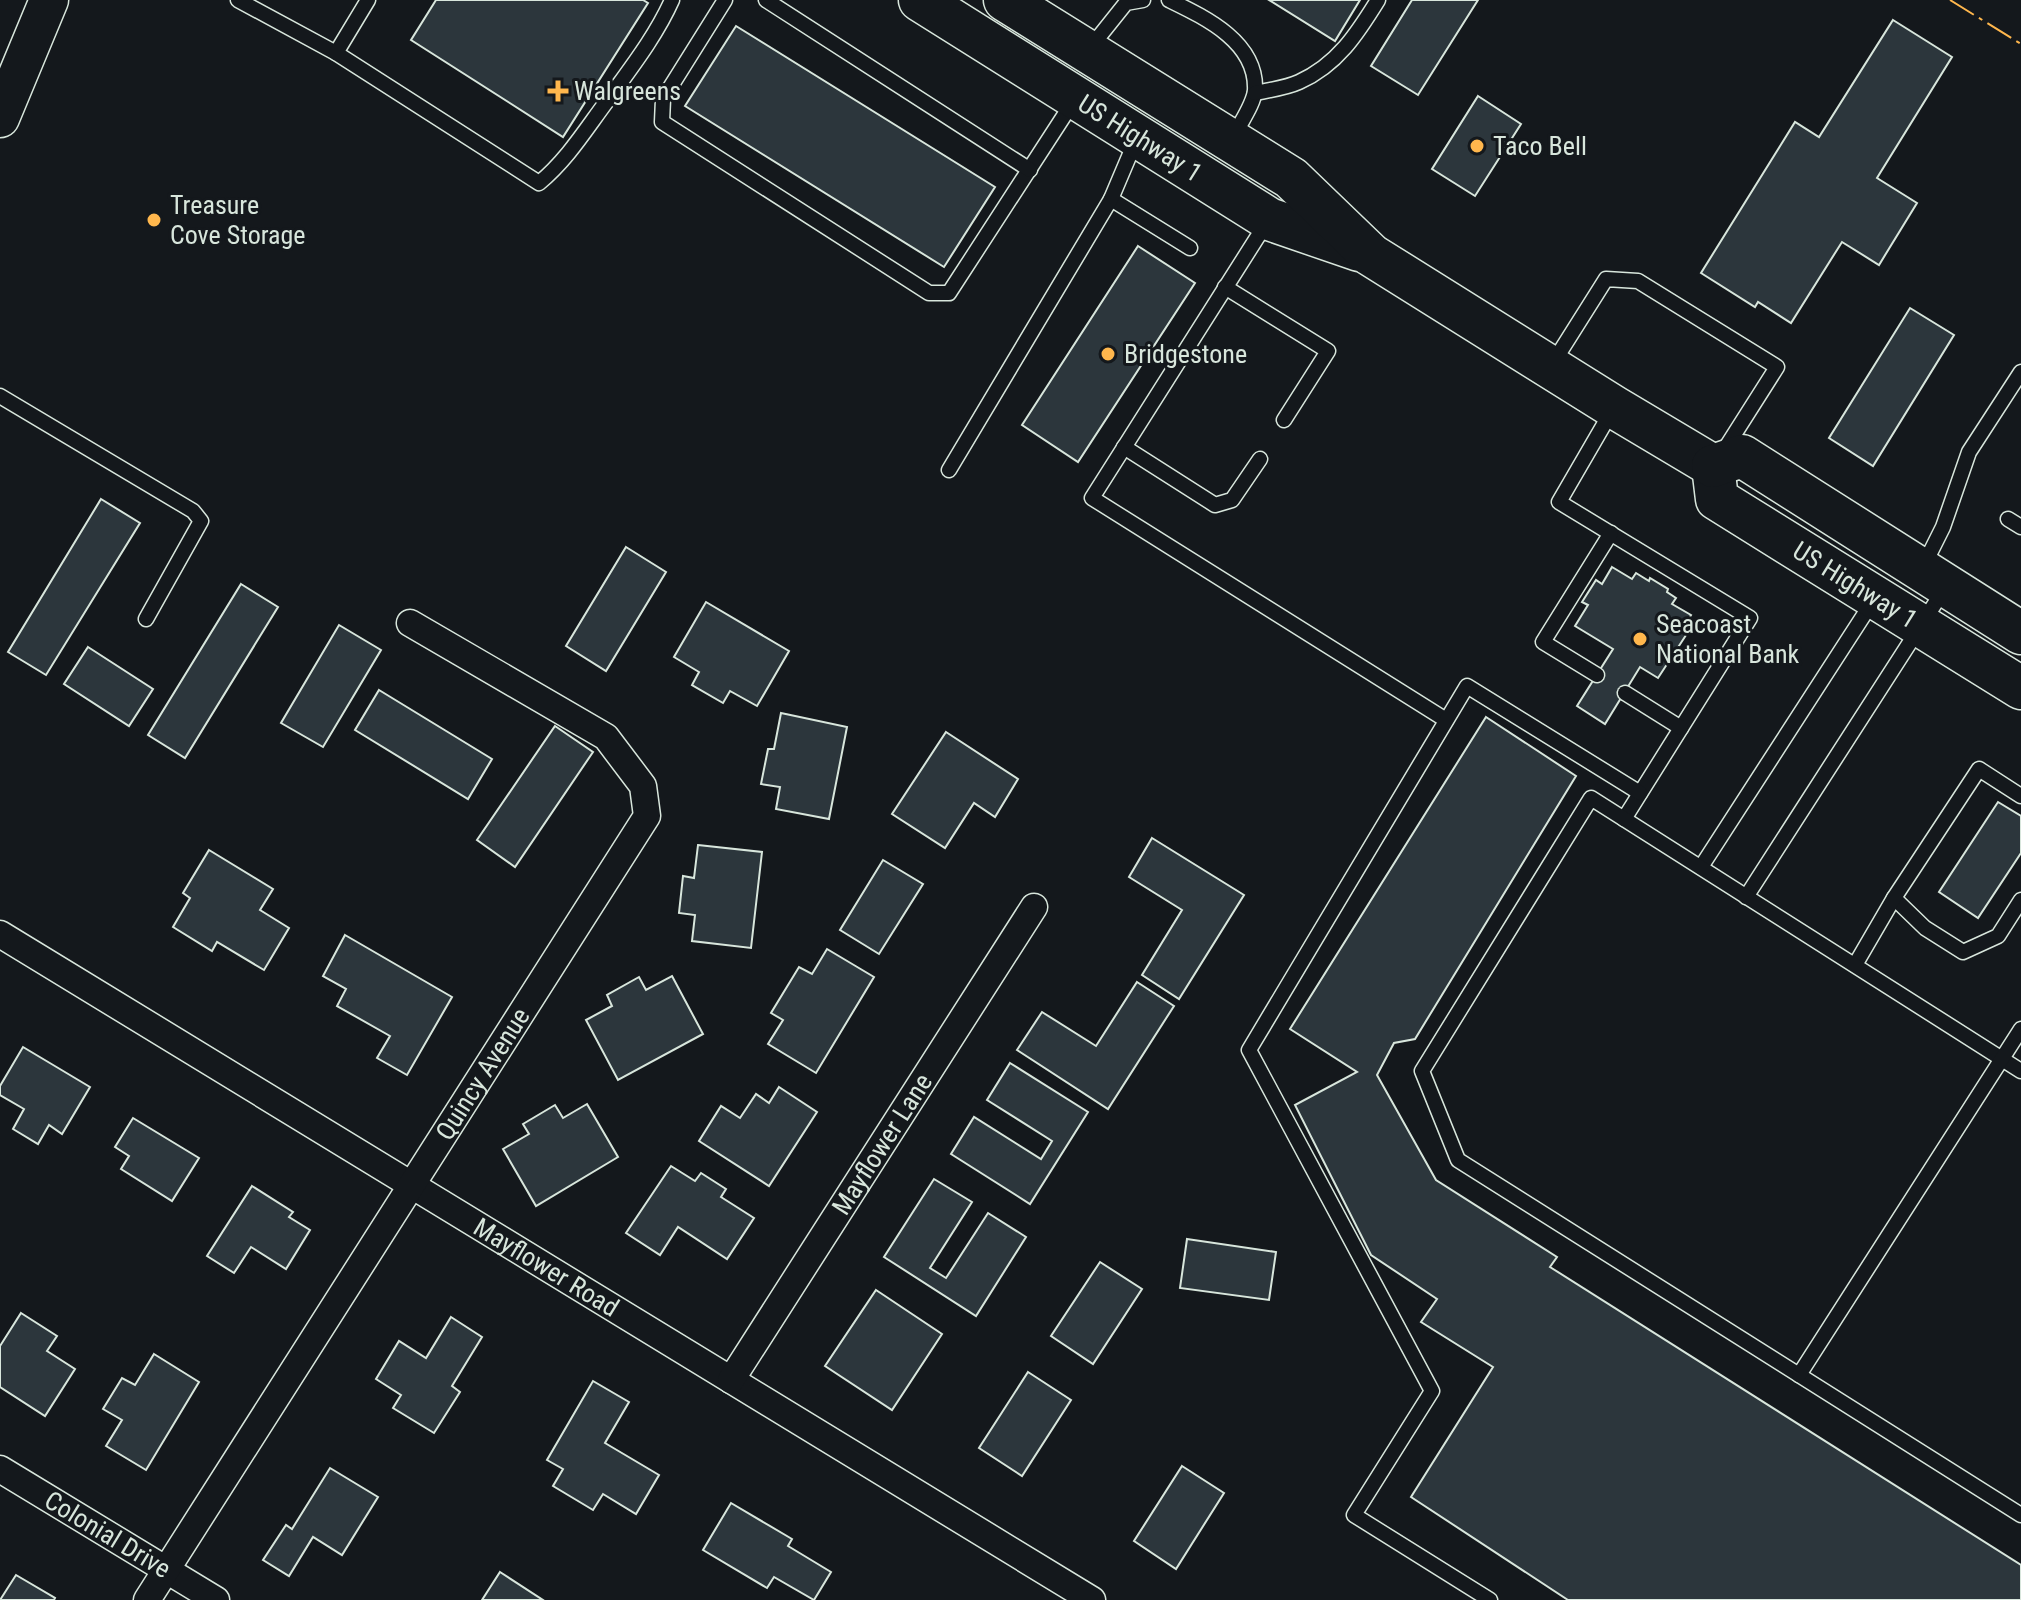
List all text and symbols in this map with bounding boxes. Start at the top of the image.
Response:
place label: Walgreens [574,76,681,106]
marker: Walgreens [549,82,567,100]
street label: US Highway 1 [1073,88,1208,188]
place label: Taco Bell [1493,131,1587,161]
marker: Taco Bell [1468,137,1486,155]
place label: Treasure Cove Storage [170,190,306,250]
marker: Treasure Cove Storage [145,211,163,229]
place label: Bridgestone [1124,339,1247,369]
marker: Bridgestone [1099,345,1117,363]
street label: US Highway 1 [1788,535,1923,635]
place label: Seacoast National Bank [1656,609,1799,669]
marker: Seacoast National Bank [1631,630,1649,648]
street label: Quincy Avenue [429,1002,536,1145]
street label: Mayflower Lane [826,1068,938,1220]
street label: Mayflower Road [469,1212,624,1323]
street label: Colonial Drive [39,1485,176,1584]

